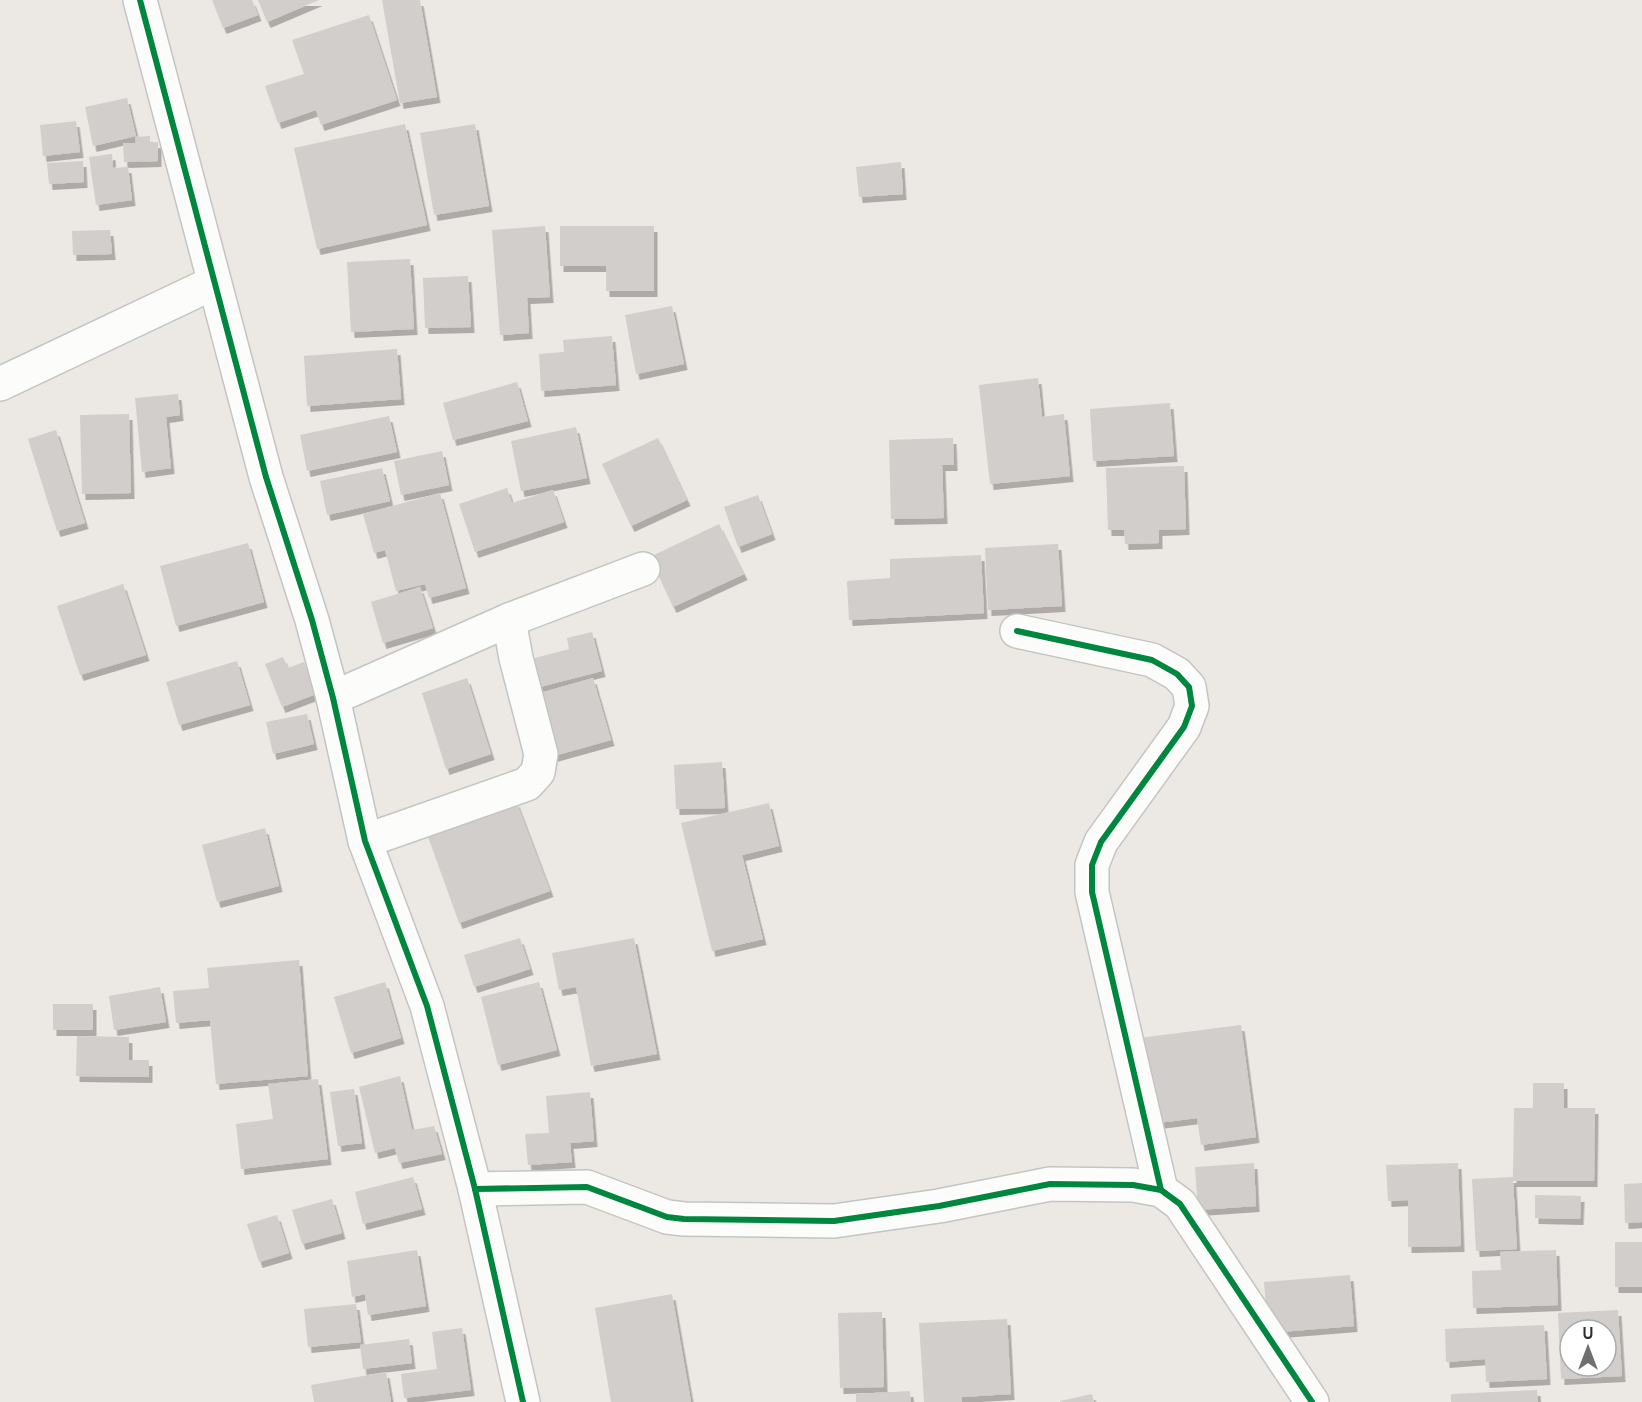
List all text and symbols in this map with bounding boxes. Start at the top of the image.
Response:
north arrow [1558,1318,1618,1378]
text: U [1582,1325,1594,1345]

